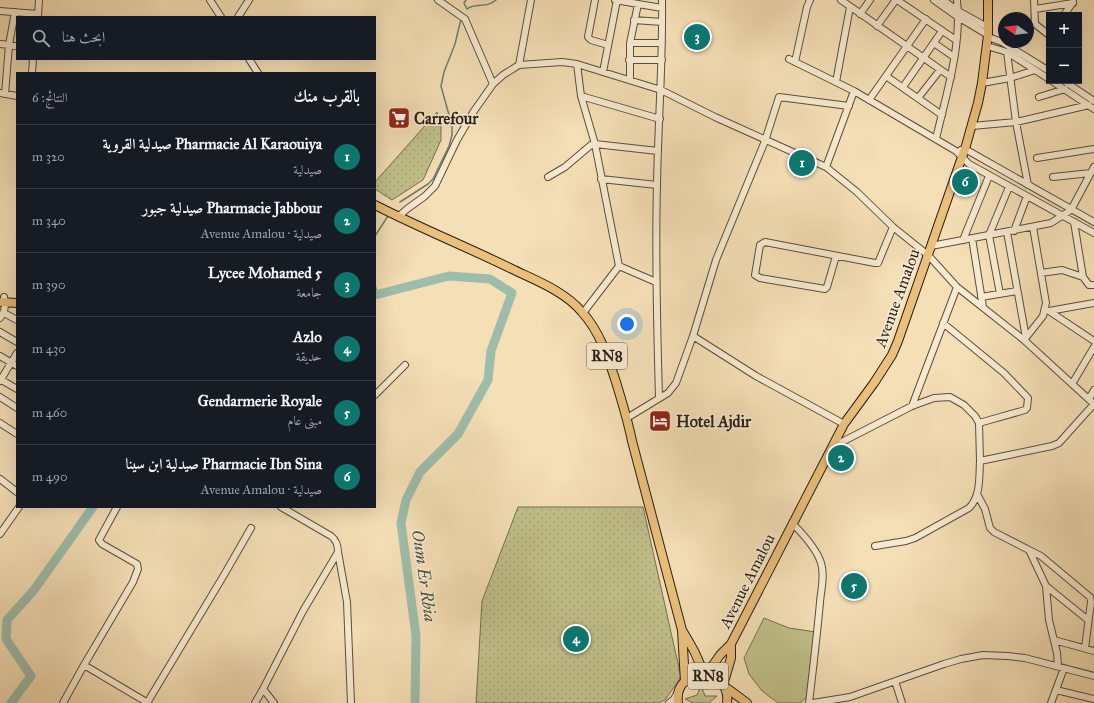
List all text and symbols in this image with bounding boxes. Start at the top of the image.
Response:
north arrow [998,12,1034,48]
map controls [1046,12,1082,84]
button: + [1046,12,1082,48]
search box [16,16,376,60]
pin: 3 [684,22,710,52]
icon: search [30,27,52,49]
text: ابحث هنا [62,28,105,46]
button: − [1046,48,1082,84]
text: بالقرب منك [294,86,360,107]
text: النتائج: 6 [32,90,68,106]
supermarket icon: Carrefour [386,105,412,131]
place label: Carrefour [414,109,479,128]
text: Pharmacie Al Karaouiya صيدلية القروية [102,135,322,153]
pin: 1 [789,148,815,178]
text: 320 m [32,149,65,165]
text: 1 [344,149,350,165]
text: صيدلية [293,162,322,178]
pin: 6 [952,167,978,197]
text: Pharmacie Jabbour صيدلية جبور [142,199,322,217]
text: 340 m [32,213,66,229]
text: 2 [344,213,350,229]
text: صيدلية · Avenue Amalou [201,226,322,242]
street label: Avenue Amalou [870,246,924,351]
text: Lycee Mohamed 5 [208,264,322,282]
text: 390 m [32,277,66,293]
text: 3 [344,277,350,293]
text: جامعة [296,285,322,301]
your location [617,314,637,334]
text: Azlo [293,328,322,346]
text: 430 m [32,341,66,357]
text: 4 [343,341,351,357]
road number: RN8 [587,343,627,369]
text: حديقة [296,349,322,365]
text: Gendarmerie Royale [198,392,322,410]
text: 460 m [32,405,67,421]
text: 5 [344,405,350,421]
hotel icon: Hotel Ajdir [647,408,673,434]
place label: Hotel Ajdir [676,412,752,432]
text: مبنى عام [288,413,322,429]
pin: 2 [828,443,854,473]
text: Pharmacie Ibn Sina صيدلية ابن سينا [125,455,322,473]
text: 490 m [32,469,68,485]
text: 6 [344,469,350,485]
text: صيدلية · Avenue Amalou [201,482,322,498]
water label: Oum Er Rbia [407,528,441,624]
street label: Avenue Amalou [715,530,779,632]
pin: 5 [841,571,867,601]
pin: 4 [563,624,589,654]
road number: RN8 [688,663,728,689]

